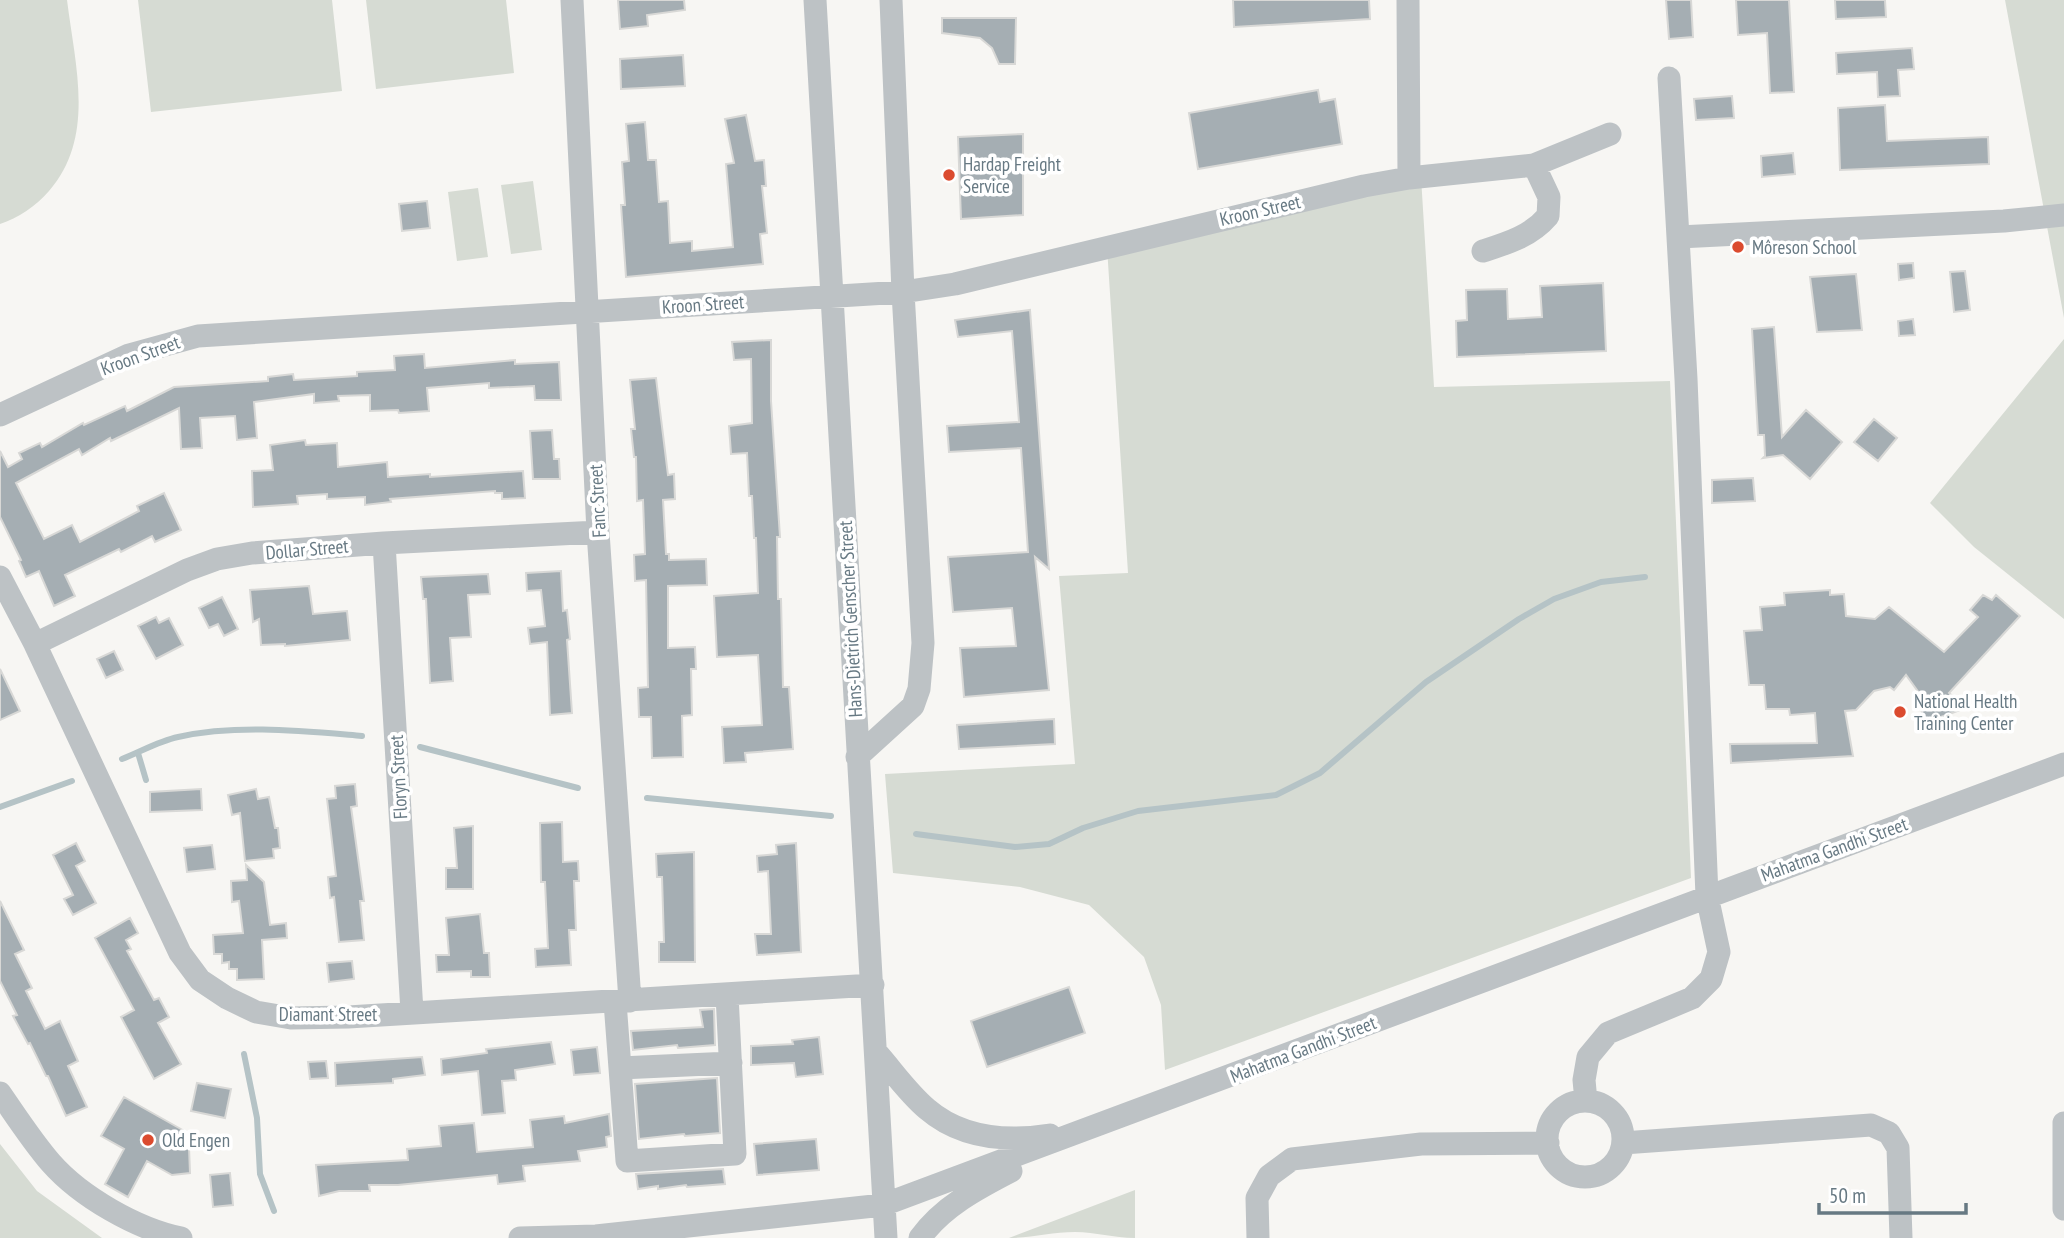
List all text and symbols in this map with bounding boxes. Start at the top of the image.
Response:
place label: Hardap Freight Service [963,152,1062,198]
marker: Hardap Freight Service [941,167,957,183]
street label: Kroon Street [1217,189,1304,231]
place label: Môreson School [1752,235,1857,259]
marker: Môreson School [1730,239,1746,255]
street label: Kroon Street [661,289,746,319]
street label: Kroon Street [97,329,183,380]
street label: Fanc Street [583,463,611,538]
street label: Hans-Dietrich Genscher Street [833,519,867,718]
street label: Dollar Street [265,533,350,565]
place label: National Health Training Center [1914,689,2017,735]
marker: National Health Training Center [1892,704,1908,720]
street label: Floryn Street [384,733,412,820]
street label: Mahatma Gandhi Street [1757,811,1911,887]
street label: Diamant Street [279,1002,378,1026]
street label: Mahatma Gandhi Street [1227,1010,1380,1088]
place label: Old Engen [162,1128,230,1152]
marker: Old Engen [140,1132,156,1148]
scale bar [1819,1172,1966,1216]
text: 50 m [1829,1182,1866,1209]

